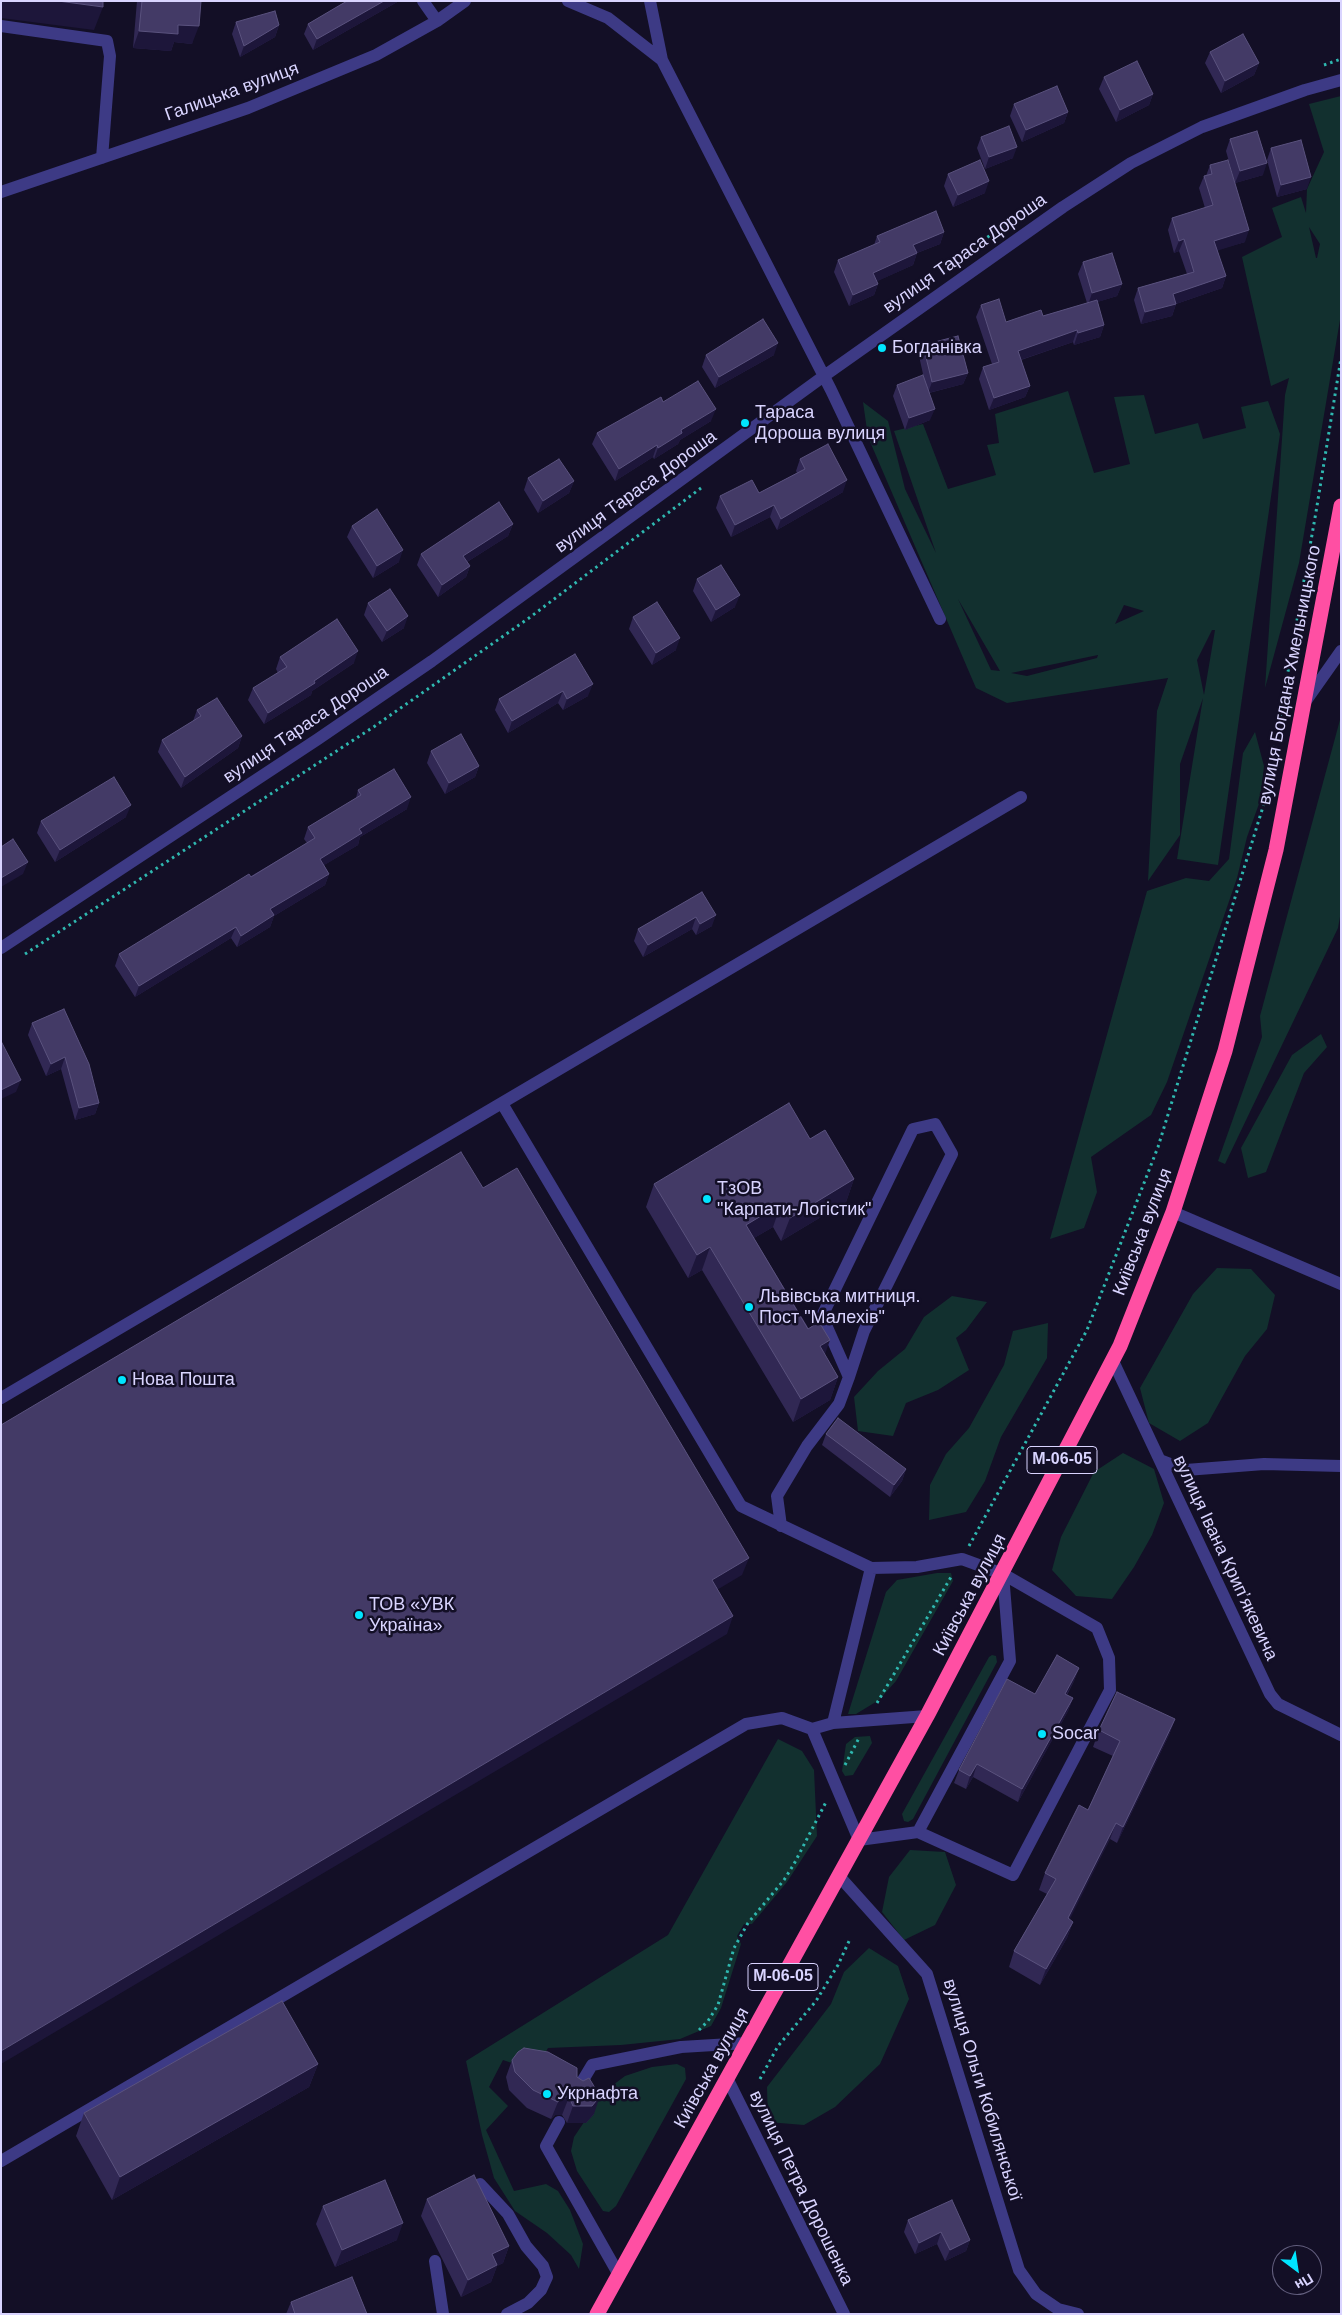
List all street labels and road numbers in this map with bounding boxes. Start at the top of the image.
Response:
street label: Галицька вулиця [162,58,302,126]
street label: вулиця Тараса Дороша [879,189,1051,319]
street label: вулиця Тараса Дороша [551,426,721,558]
street label: вулиця Богдана Хмельницького [1254,543,1326,807]
street label: вулиця Тараса Дороша [219,662,393,788]
street label: Київська вулиця [1109,1165,1177,1299]
road number: М-06-05 [1027,1446,1097,1474]
street label: вулиця Івана Крипʼякевича [1168,1452,1282,1664]
street label: Київська вулиця [929,1530,1011,1660]
road number: М-06-05 [748,1964,818,1990]
street label: вулиця Ольги Кобилянської [938,1976,1026,2204]
street label: Київська вулиця [670,2004,754,2132]
street label: вулиця Петра Дорошенка [744,2087,858,2289]

